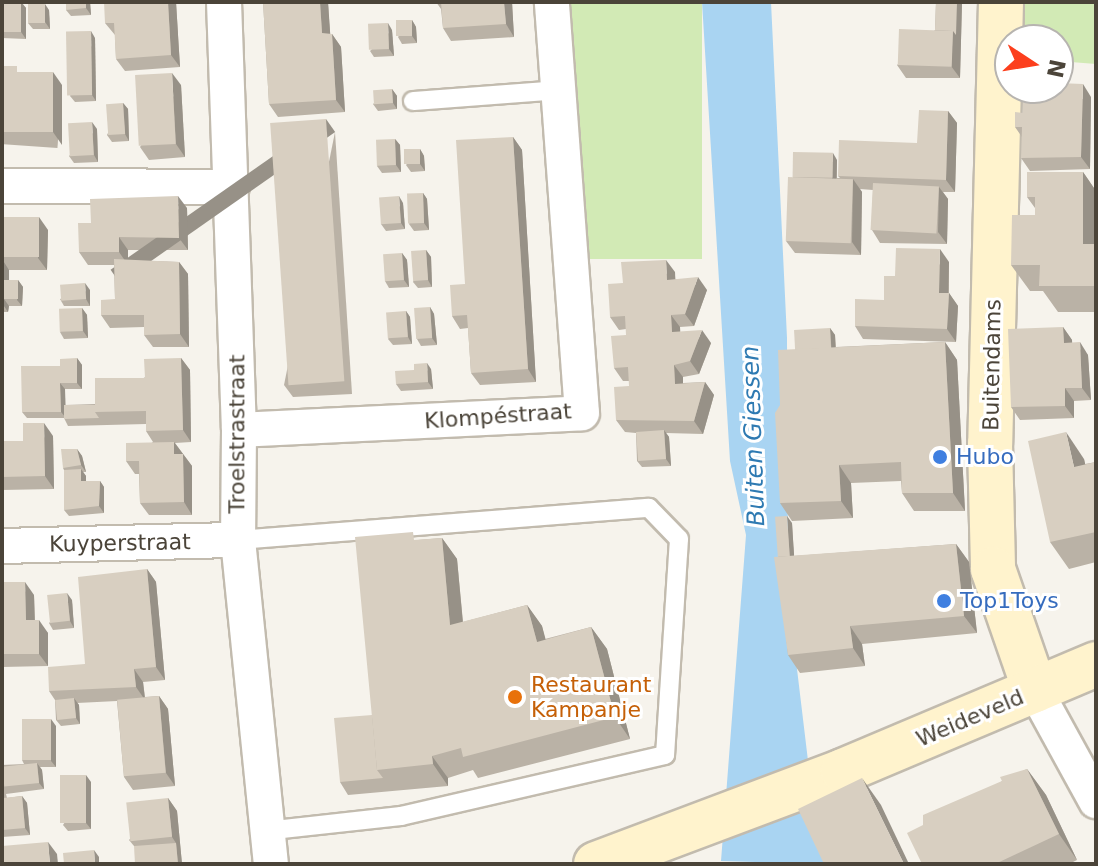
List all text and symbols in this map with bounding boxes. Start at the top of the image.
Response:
north arrow [994,24,1074,104]
text: N [1042,57,1070,80]
street label: Buitendams [978,299,1006,431]
water label: Buiten Giessen [736,345,772,527]
street label: Troelstrastraat [224,354,250,514]
street label: Klompéstraat [423,398,573,434]
place label: Hubo [956,444,1014,470]
marker: Hubo [931,448,949,466]
street label: Kuyperstraat [49,529,191,557]
place label: Top1Toys [960,588,1059,614]
marker: Top1Toys [935,592,953,610]
place label: Restaurant Kampanje [531,671,651,722]
street label: Weideveld [912,684,1028,752]
marker: Restaurant Kampanje [506,688,524,706]

